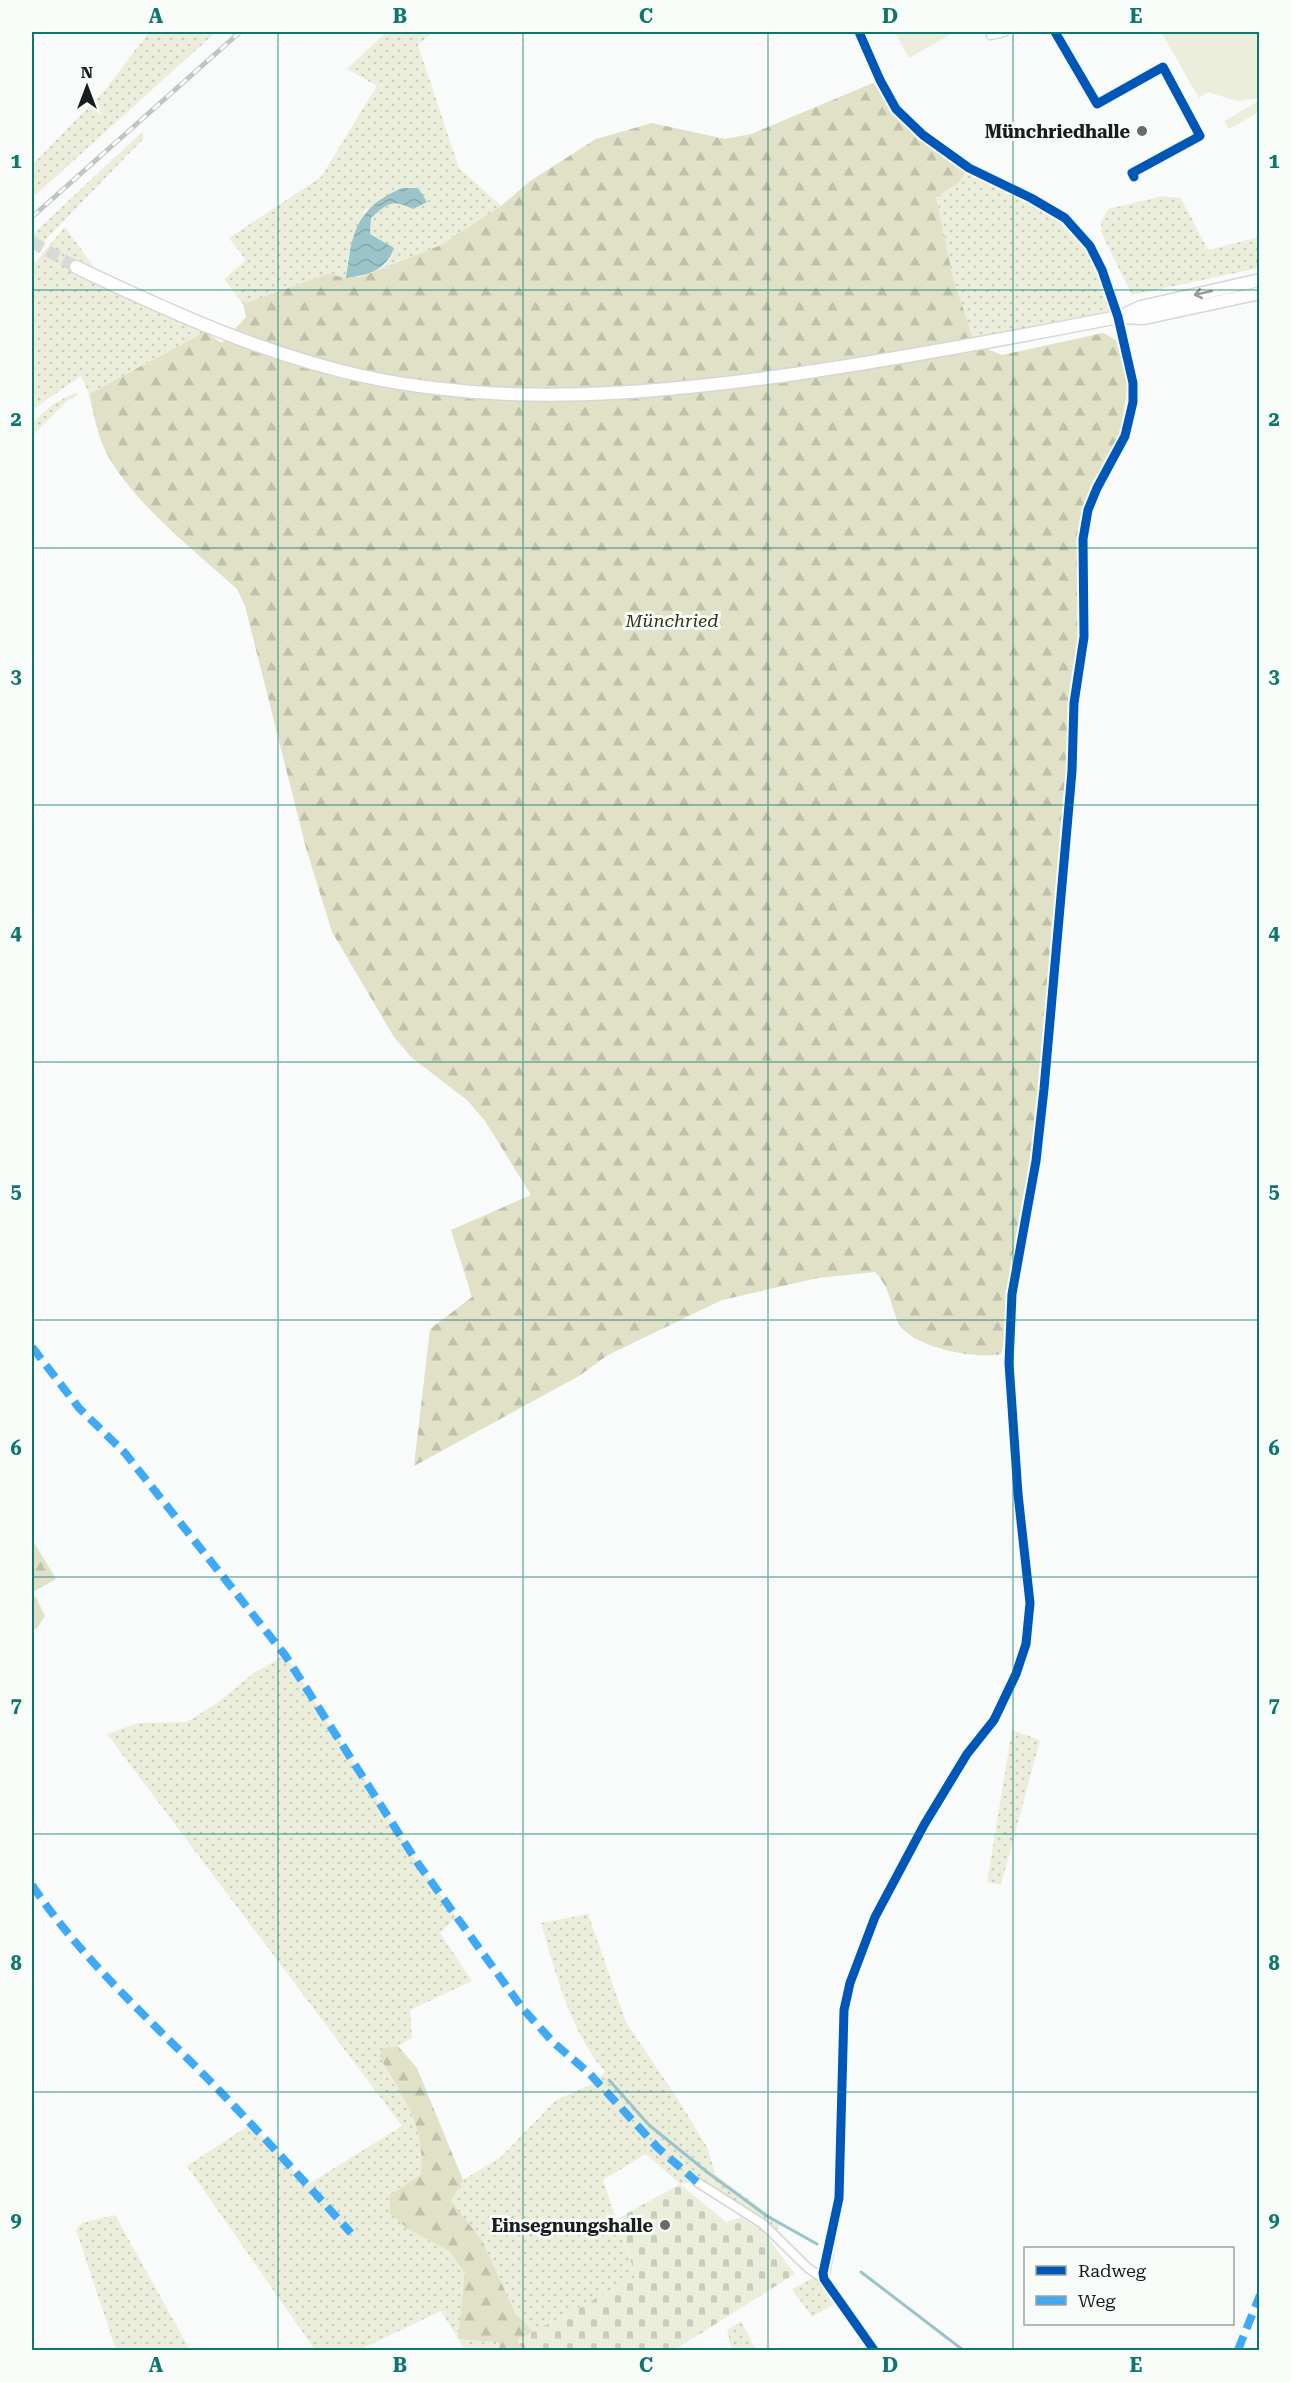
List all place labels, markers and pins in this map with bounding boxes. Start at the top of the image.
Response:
place label: Münchriedhalle [985,121,1130,142]
marker: Münchriedhalle [1135,124,1149,138]
place label: Einsegnungshalle [491,2215,653,2236]
marker: Einsegnungshalle [658,2218,672,2232]

